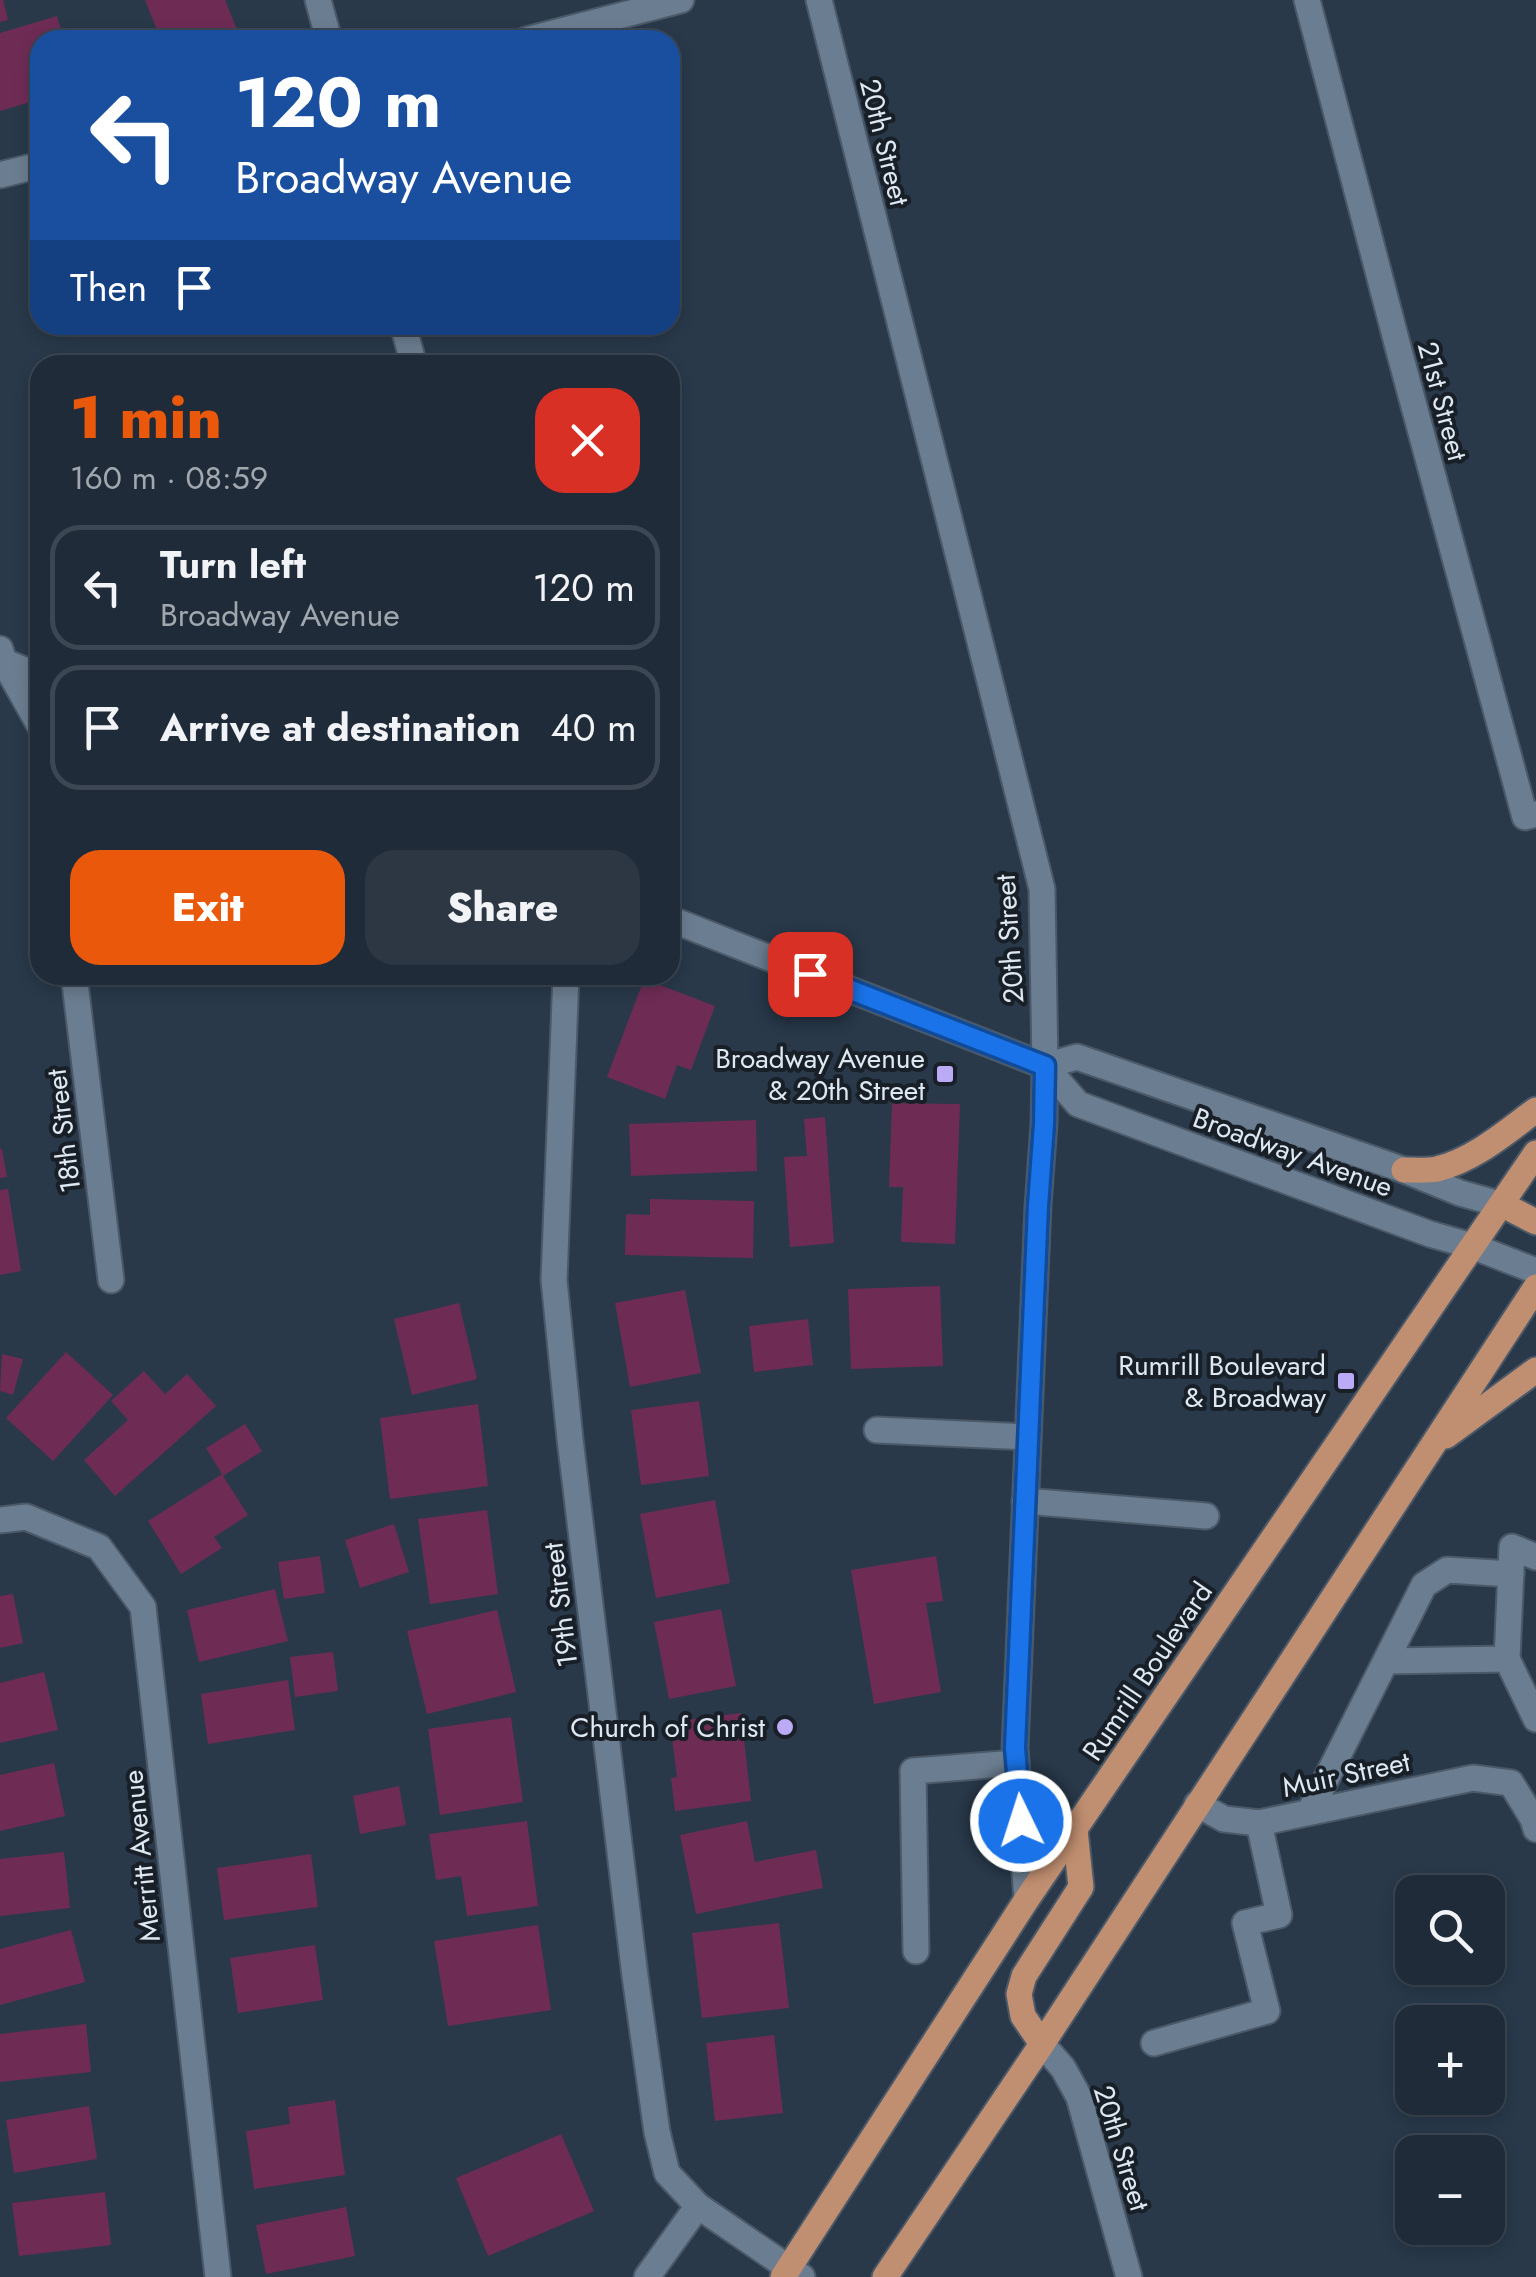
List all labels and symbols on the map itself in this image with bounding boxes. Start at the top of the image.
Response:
street label: 20th Street [849,74,920,210]
street label: 21st Street [1407,337,1478,466]
street label: 20th Street [985,873,1034,1005]
pin [768,932,853,1017]
place label: Broadway Avenue & 20th Street [715,1038,925,1111]
marker: Broadway Avenue & 20th Street [934,1063,956,1085]
street label: 18th Street [36,1066,91,1195]
street label: Broadway Avenue [1187,1097,1398,1208]
place label: Rumrill Boulevard & Broadway [1118,1345,1327,1418]
marker: Rumrill Boulevard & Broadway [1335,1370,1357,1392]
street label: 19th Street [532,1540,588,1670]
street label: Rumrill Boulevard [1072,1574,1223,1769]
place label: Church of Christ [570,1707,765,1748]
marker: Church of Christ [774,1716,796,1738]
street label: Muir Street [1279,1741,1414,1808]
street label: Merritt Avenue [112,1768,171,1944]
position arrow [969,1769,1073,1873]
street label: 20th Street [1083,2080,1160,2216]

